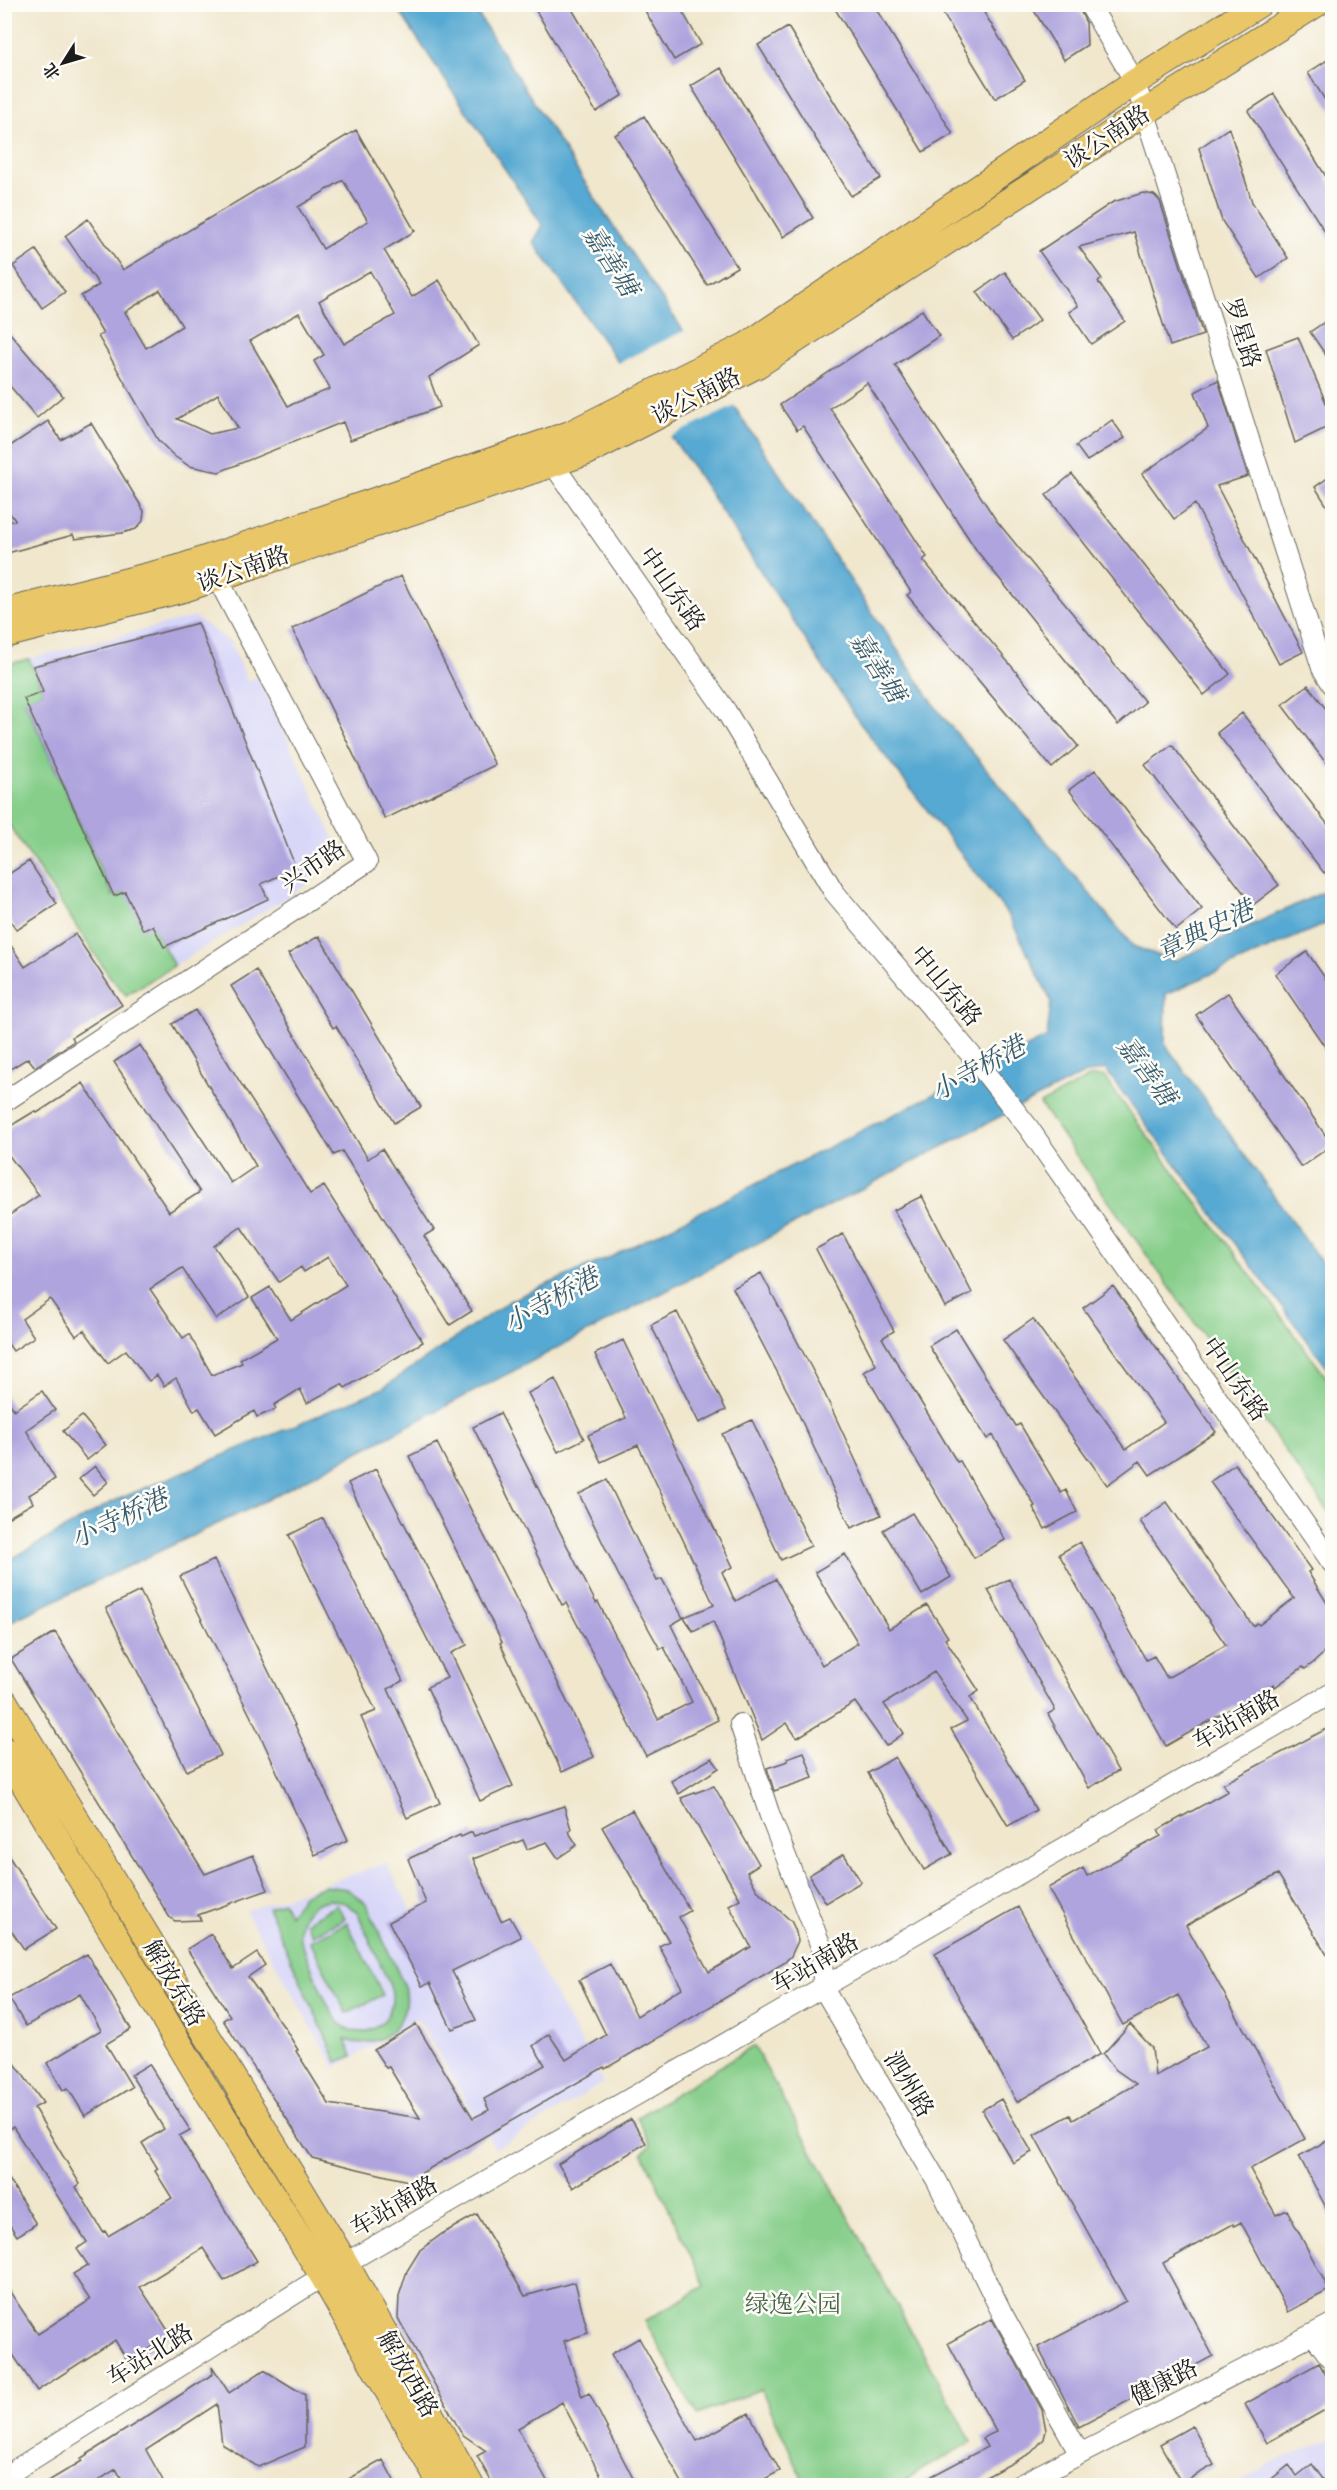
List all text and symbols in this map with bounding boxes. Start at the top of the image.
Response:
north arrow [33,33,93,93]
text: 北 [39,60,64,84]
street label: 谈公南路 [1059,98,1155,176]
water label: 嘉善塘 [576,220,648,306]
street label: 罗星路 [1217,294,1267,372]
street label: 谈公南路 [646,361,746,431]
street label: 谈公南路 [193,539,293,599]
street label: 中山东路 [632,541,712,637]
water label: 嘉善塘 [843,626,915,712]
street label: 兴市路 [275,833,351,899]
water label: 章典史港 [1151,892,1261,967]
street label: 中山东路 [904,940,988,1032]
water label: 小寺桥港 [925,1027,1034,1107]
water label: 嘉善塘 [1111,1030,1186,1115]
water label: 小寺桥港 [498,1259,607,1339]
street label: 中山东路 [1195,1331,1275,1427]
water label: 小寺桥港 [65,1480,176,1554]
street label: 车站南路 [1187,1683,1285,1757]
street label: 车站南路 [766,1926,864,2000]
street label: 解放东路 [136,1934,212,2032]
street label: 泗州路 [878,2045,940,2123]
street label: 车站南路 [345,2169,443,2243]
park label: 绿逸公园 [745,2289,841,2319]
street label: 车站北路 [101,2317,199,2393]
street label: 解放西路 [371,2325,445,2423]
street label: 健康路 [1125,2352,1203,2412]

